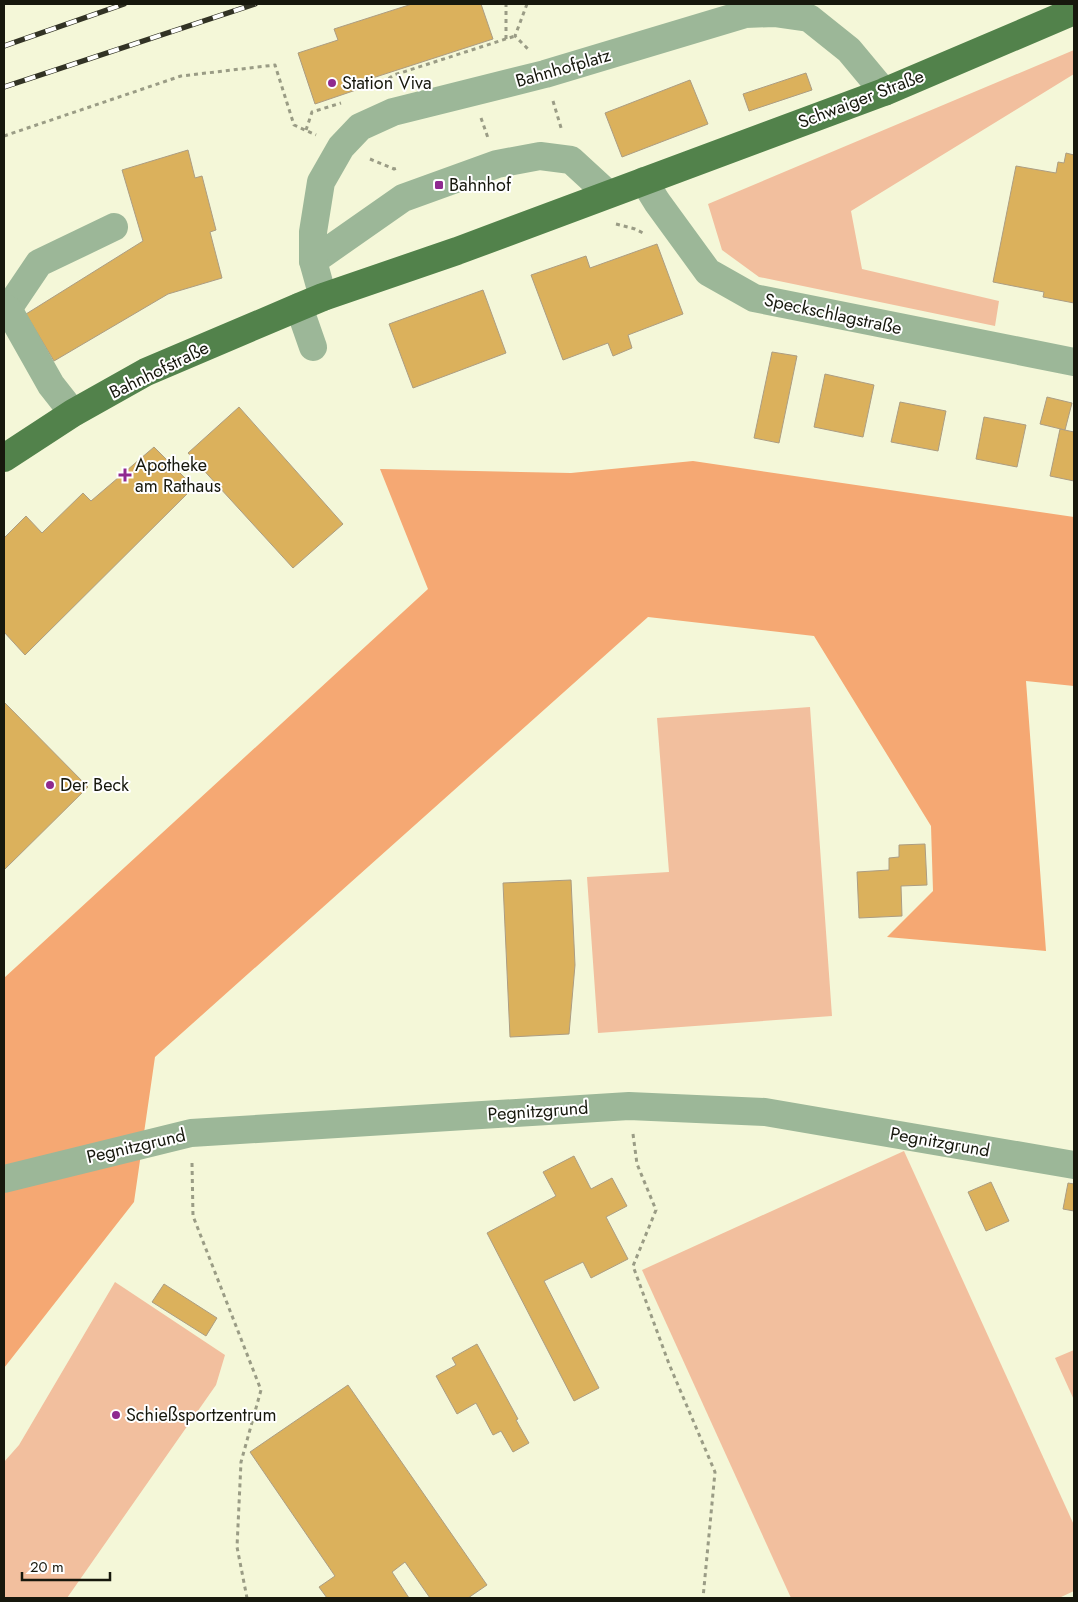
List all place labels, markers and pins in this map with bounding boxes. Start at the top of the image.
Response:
place label: Station Viva [342,70,432,96]
marker: Station Viva [326,77,338,89]
place label: Bahnhof [449,172,512,198]
marker: Bahnhof [433,179,445,191]
place label: Apotheke am Rathaus [135,452,221,499]
marker: Apotheke am Rathaus [119,469,131,481]
place label: Der Beck [60,772,129,798]
marker: Der Beck [44,779,56,791]
place label: Schießsportzentrum [126,1402,277,1428]
marker: Schießsportzentrum [110,1409,122,1421]

